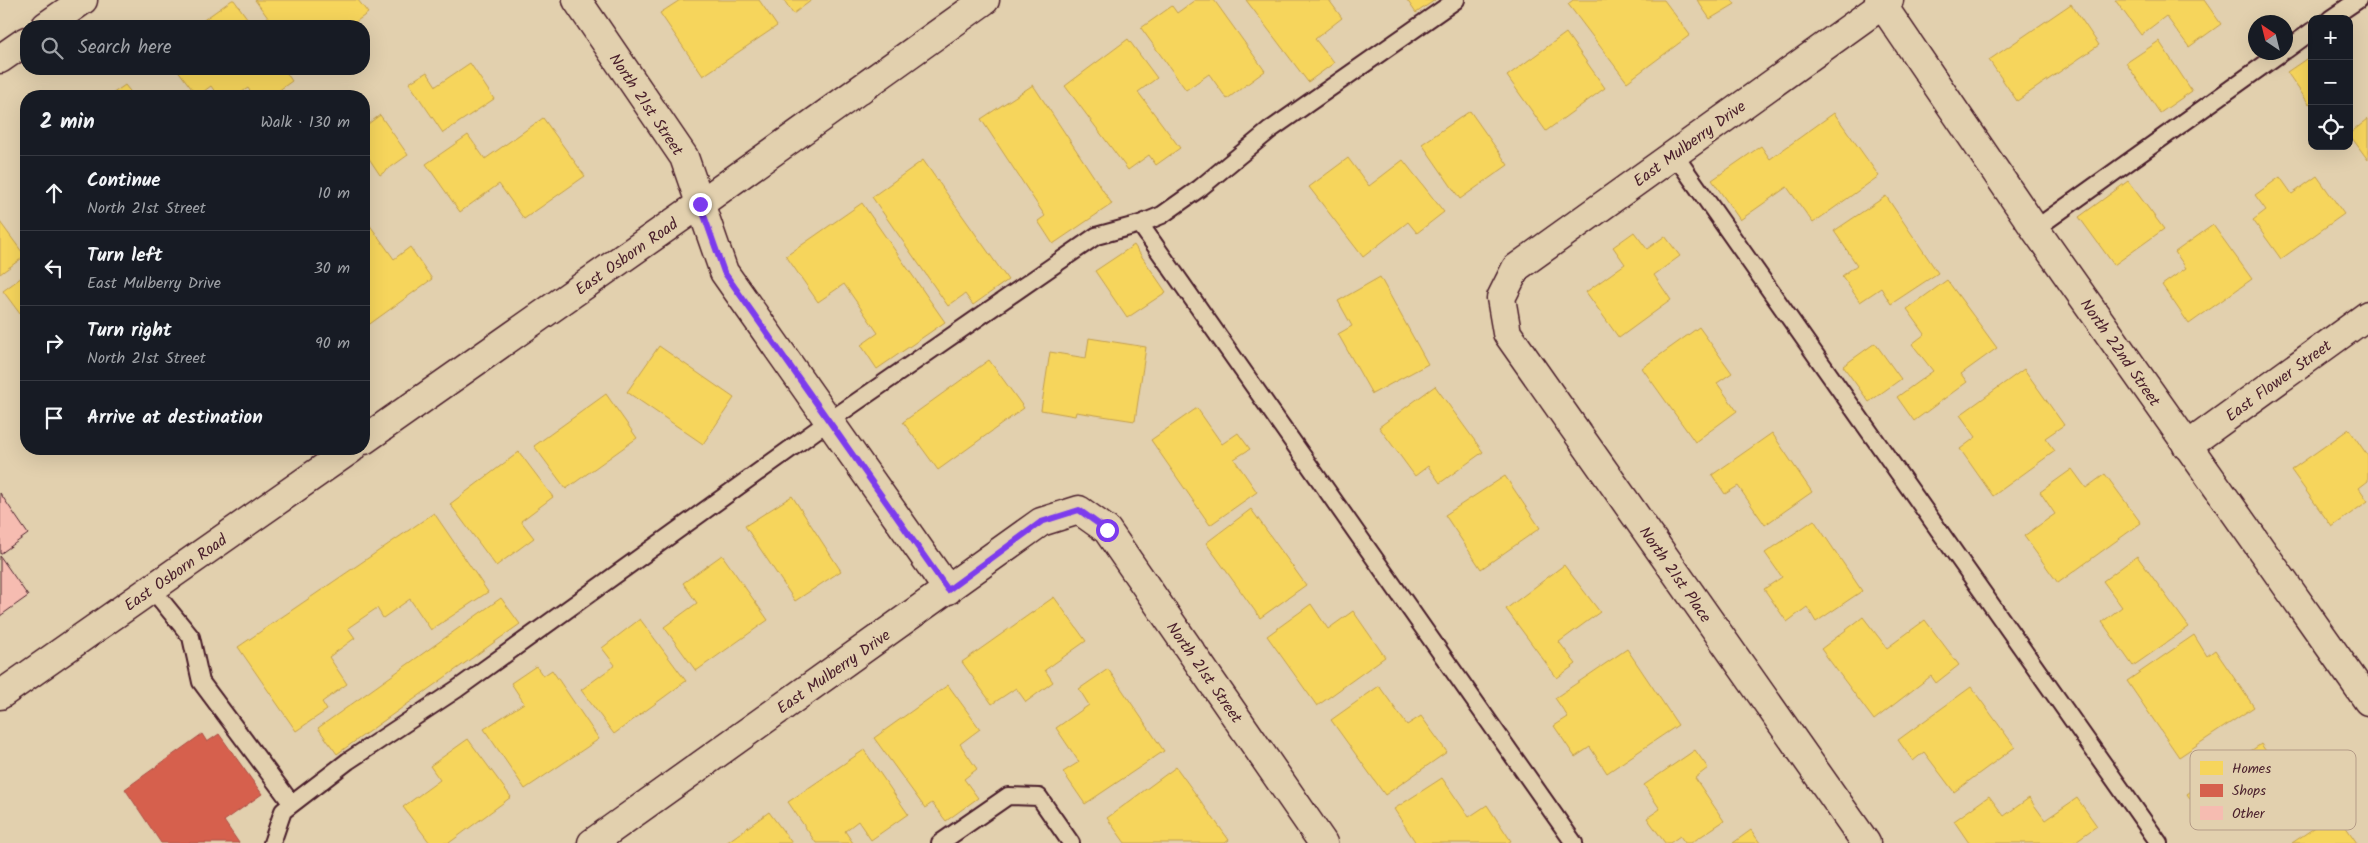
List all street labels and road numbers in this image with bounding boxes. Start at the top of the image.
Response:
street label: North 21st Street [602,49,690,162]
street label: East Mulberry Drive [1628,95,1751,194]
street label: East Osborn Road [570,212,684,302]
street label: North 22nd Street [2073,294,2167,413]
street label: East Flower Street [2221,334,2338,428]
street label: North 21st Place [1632,522,1717,628]
street label: East Osborn Road [119,528,233,618]
street label: North 21st Street [1159,617,1249,729]
street label: East Mulberry Drive [772,624,896,721]

